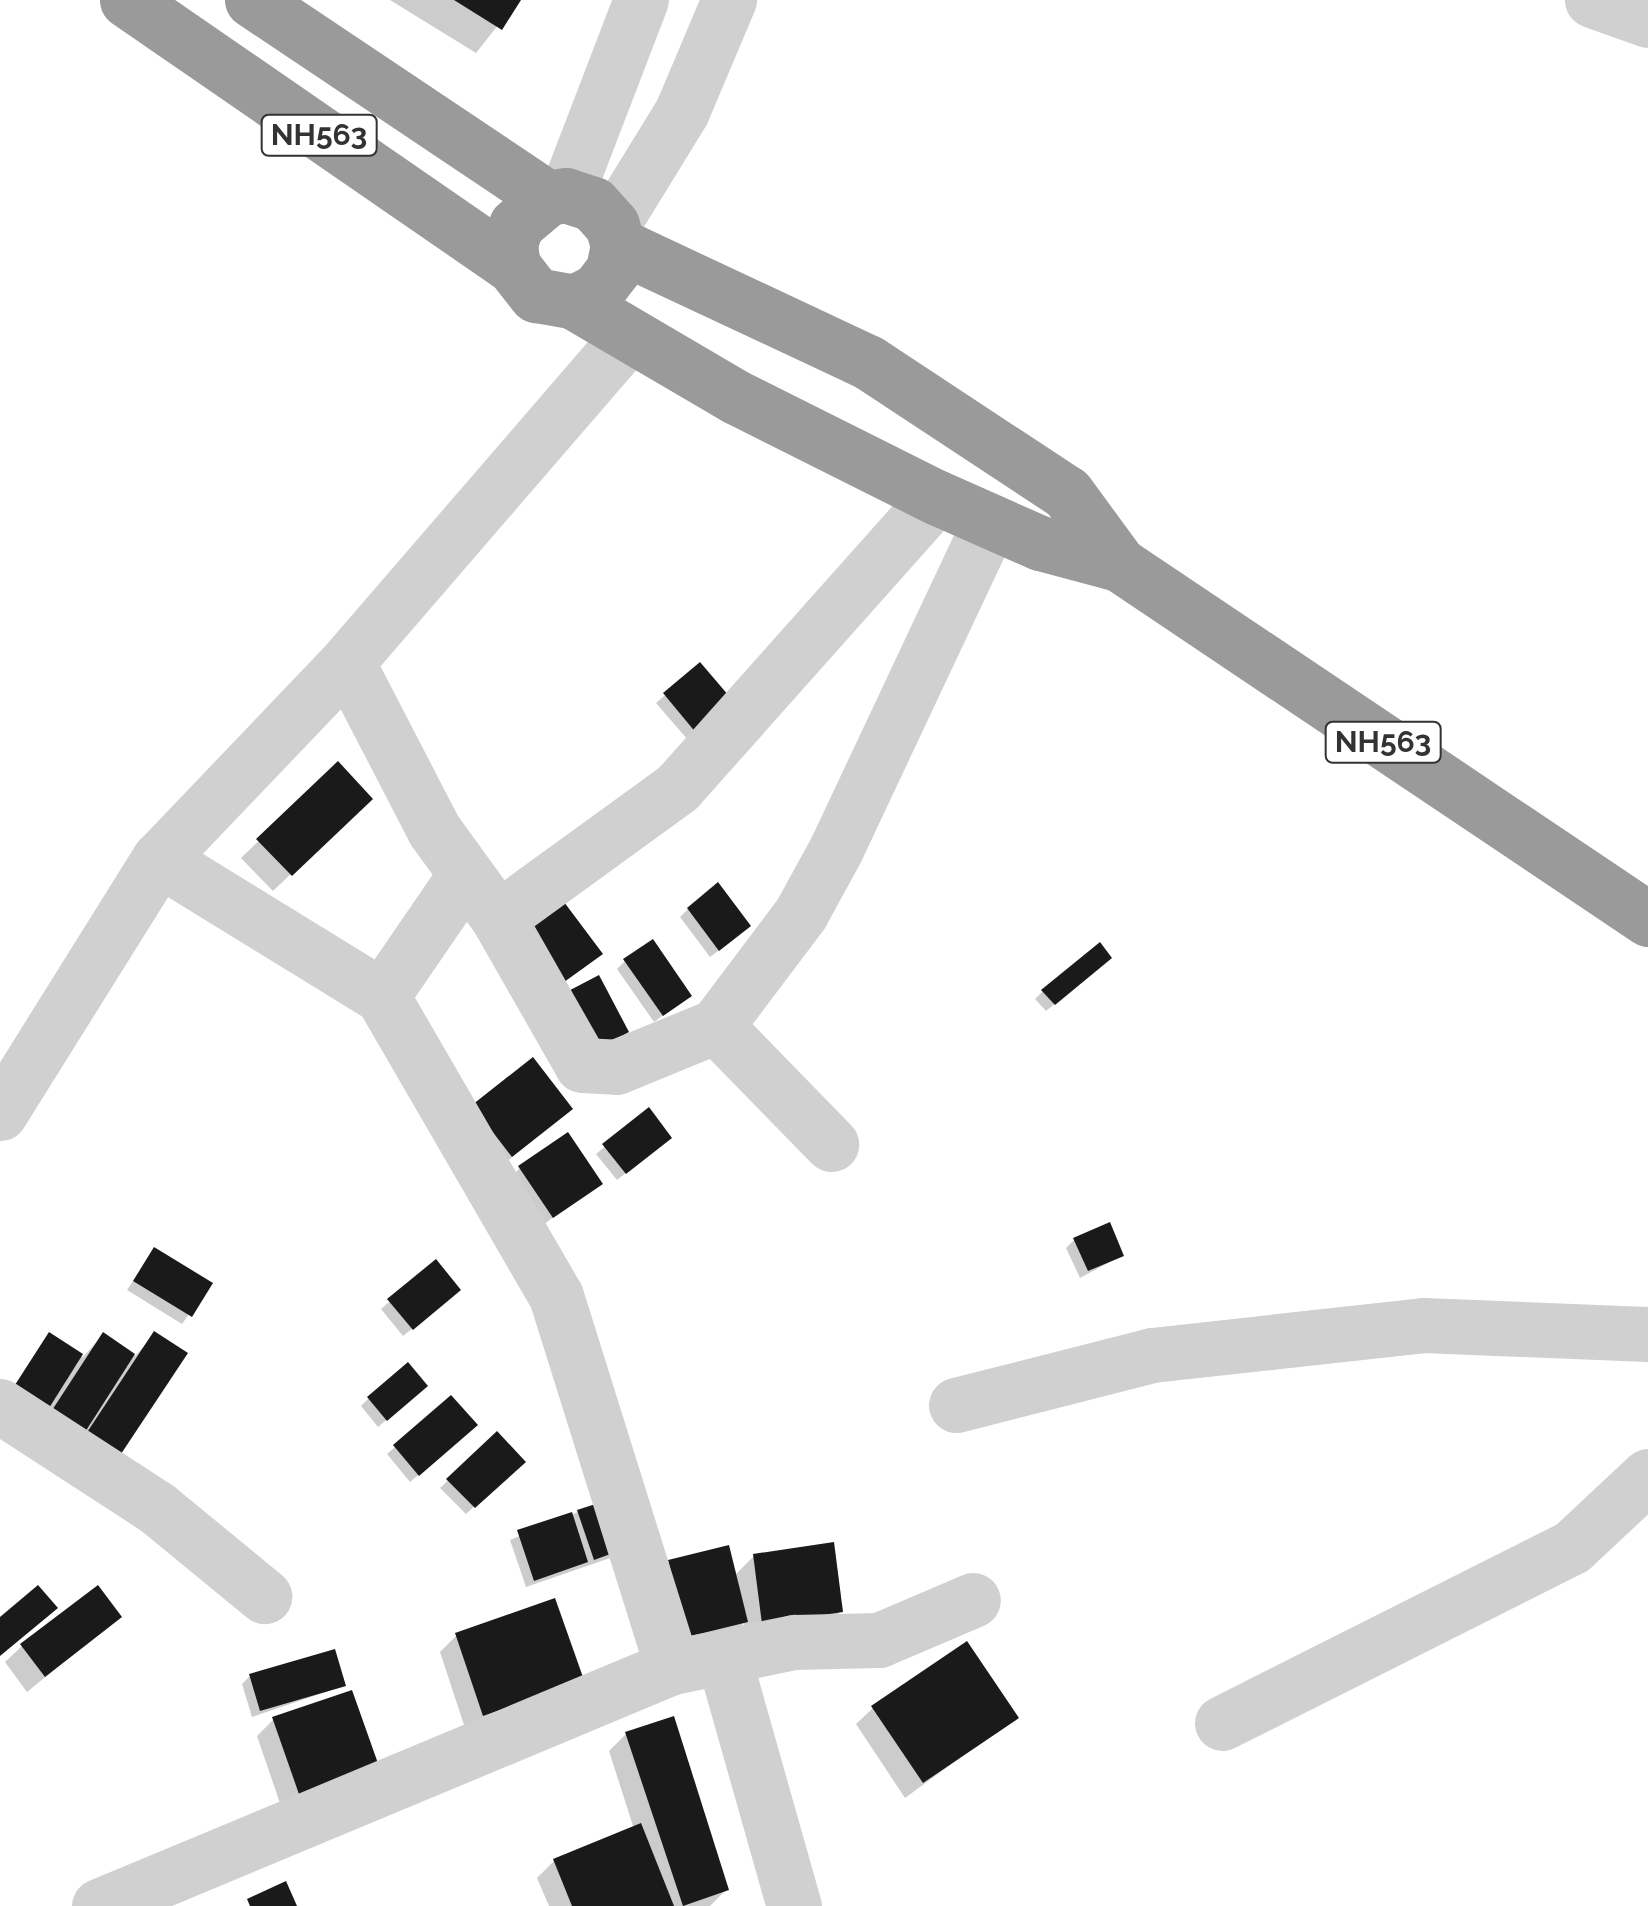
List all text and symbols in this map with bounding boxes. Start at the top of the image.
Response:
road number: NH563 [259,110,379,160]
road number: NH563 [1323,717,1443,767]

